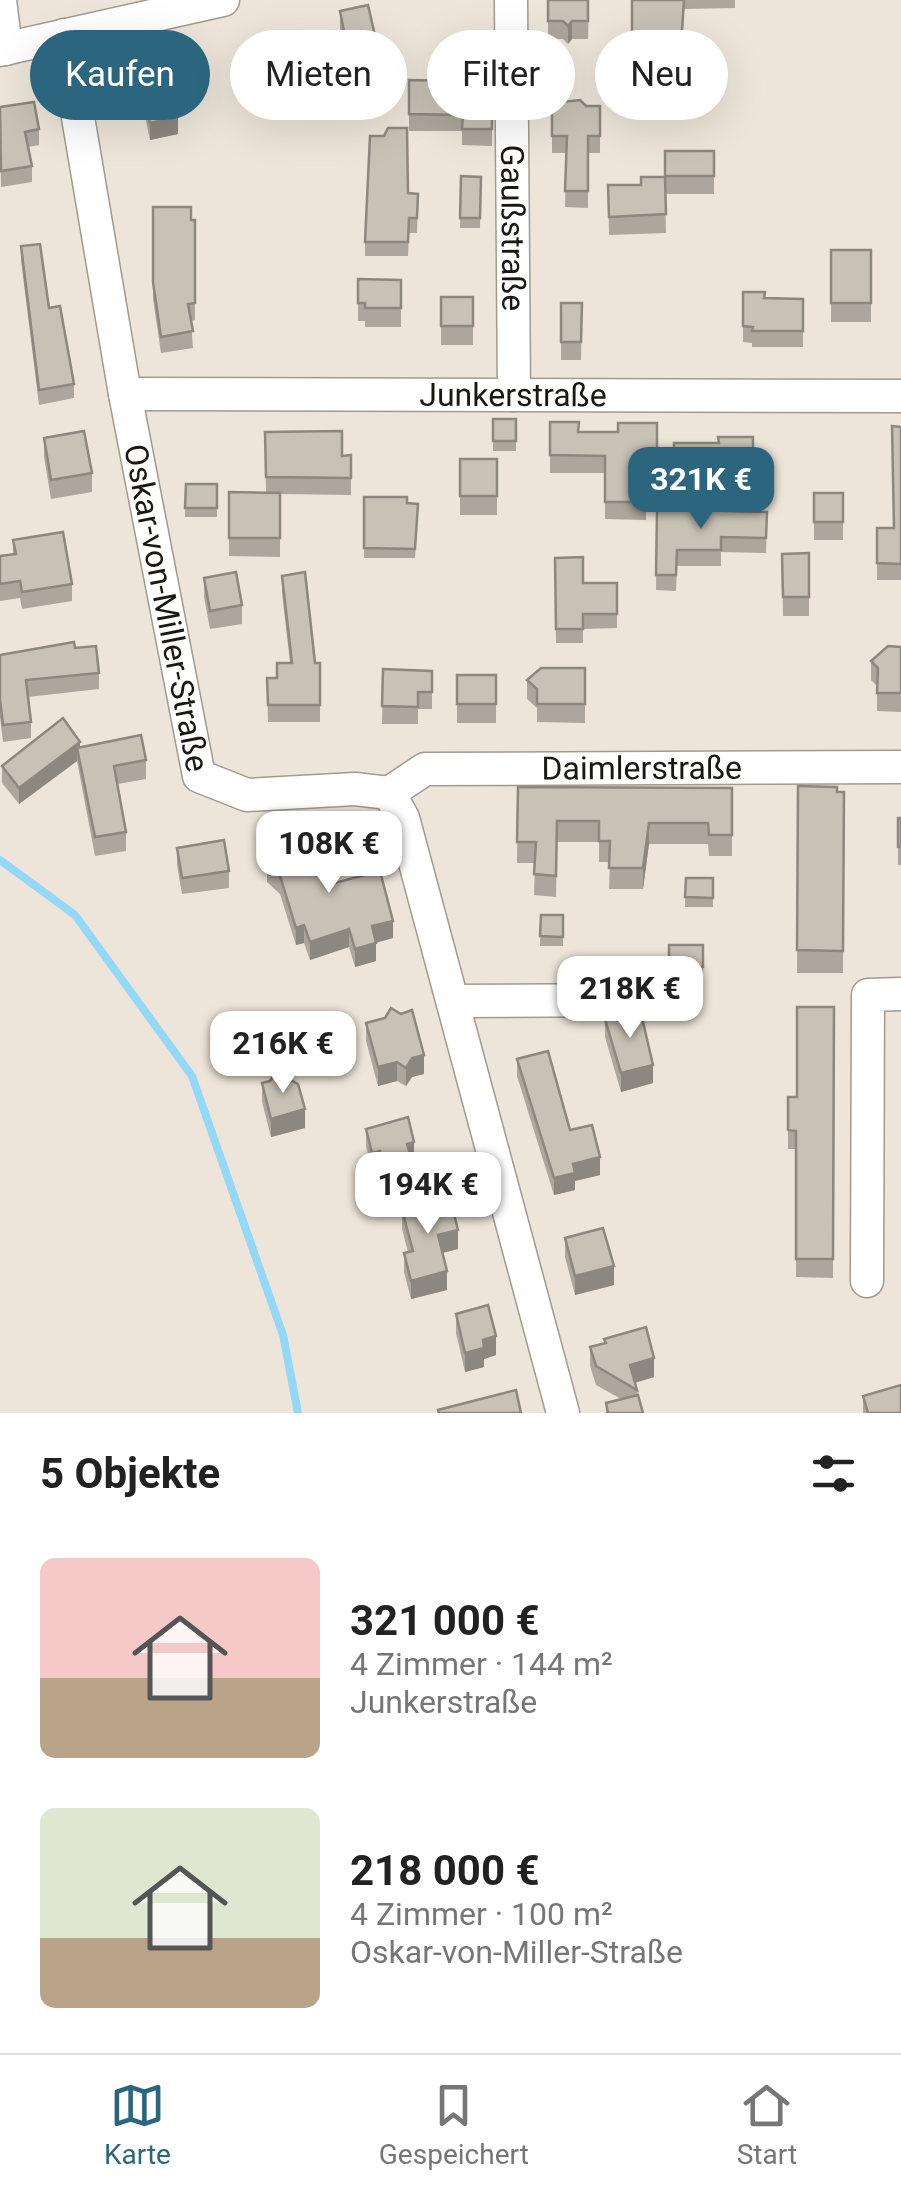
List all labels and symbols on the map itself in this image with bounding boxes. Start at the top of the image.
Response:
street label: Gaußstraße [493,145,532,311]
street label: Junkerstraße [419,376,607,414]
street label: Oskar-von-Miller-Straße [116,441,217,775]
pin: 321K € [620,447,782,532]
street label: Daimlerstraße [541,749,742,788]
pin: 108K € [248,811,410,896]
pin: 218K € [549,956,711,1041]
pin: 216K € [202,1011,364,1096]
pin: 194K € [347,1152,509,1237]

